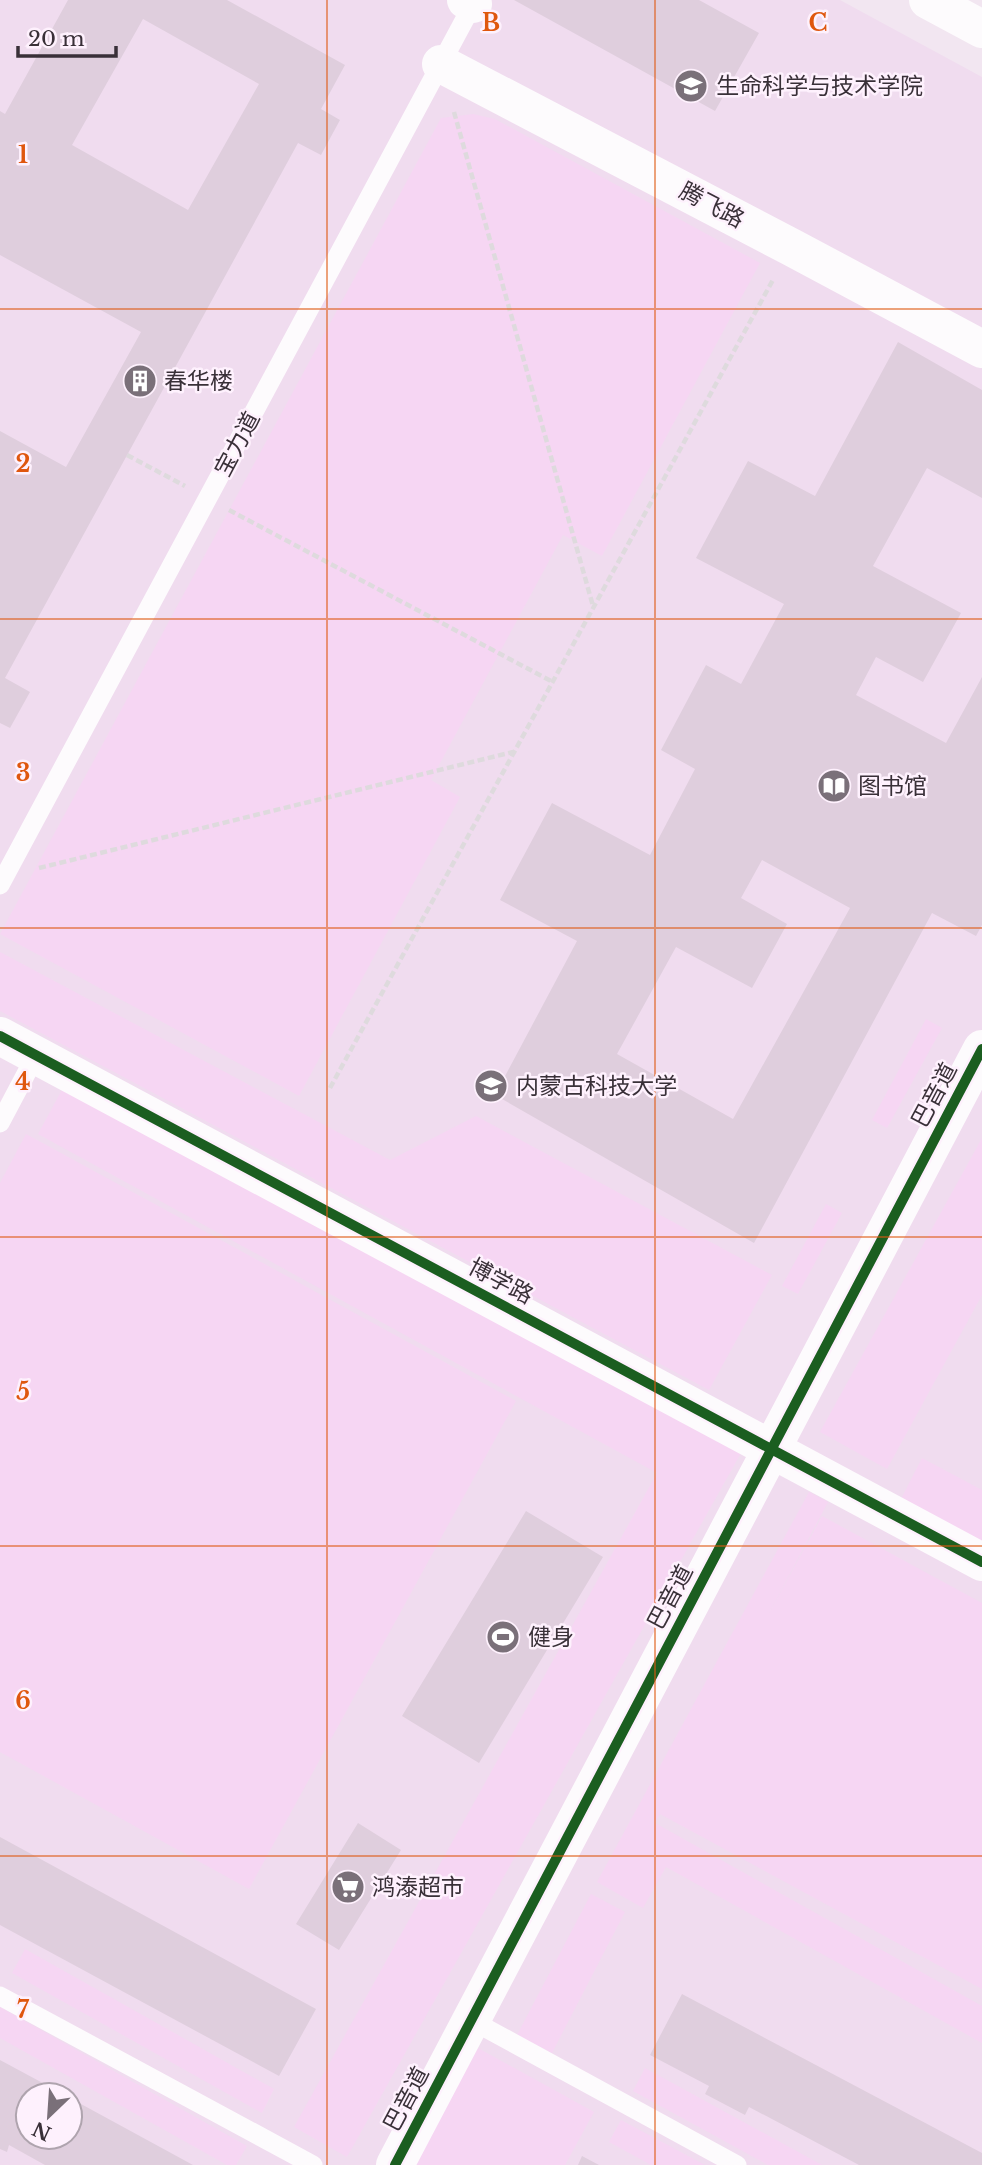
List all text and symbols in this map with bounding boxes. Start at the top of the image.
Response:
text: B [482,9,500,37]
text: C [809,9,827,37]
scale bar [18,14,116,58]
text: 20 m [28,26,85,52]
school or university icon: 生命科学与技术学院 [672,67,710,105]
place label: 生命科学与技术学院 [716,72,923,100]
text: 1 [18,141,28,169]
street label: 腾飞路 [675,176,749,234]
building icon: 春华楼 [121,362,159,400]
place label: 春华楼 [164,367,233,395]
street label: 宝力道 [208,407,266,481]
text: 2 [16,450,30,478]
text: 3 [16,759,30,787]
library icon: 图书馆 [815,767,853,805]
place label: 图书馆 [858,772,927,800]
street label: 巴音道 [905,1058,963,1132]
school or university icon: 内蒙古科技大学 [472,1067,510,1105]
text: 4 [15,1068,31,1096]
place label: 内蒙古科技大学 [516,1072,677,1100]
street label: 博学路 [464,1252,538,1310]
text: 5 [16,1378,30,1406]
street label: 巴音道 [641,1560,699,1634]
sports icon: 健身 [484,1618,522,1656]
place label: 健身 [528,1623,574,1651]
text: 6 [15,1687,31,1715]
supermarket icon: 鸿溙超市 [329,1868,367,1906]
place label: 鸿溙超市 [372,1873,464,1901]
text: 7 [17,1996,30,2024]
street label: 巴音道 [377,2062,435,2136]
north arrow [14,2081,84,2151]
text: N [29,2117,55,2145]

